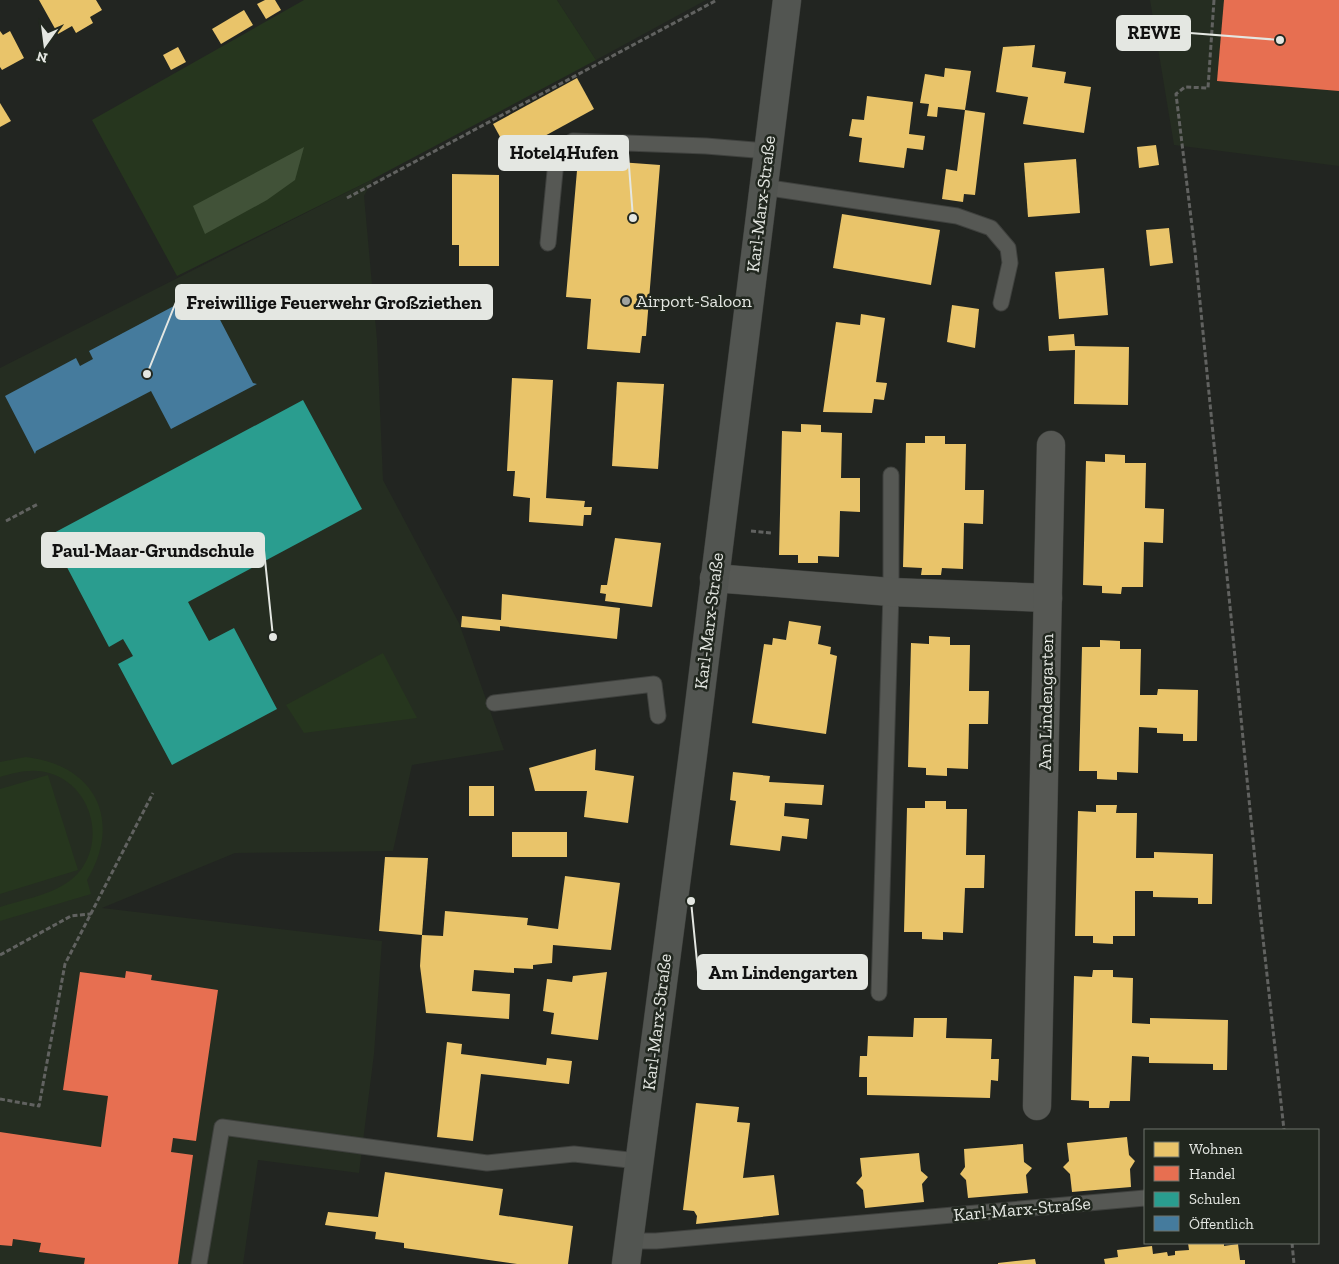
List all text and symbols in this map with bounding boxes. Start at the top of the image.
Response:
callout: REWE [1117,16,1190,50]
north arrow [20,20,70,70]
text: REWE [1127,21,1181,44]
text: N [34,48,49,67]
street label: Karl-Marx-Straße [742,134,780,274]
callout: Hotel4Hufen [499,136,628,170]
text: Hotel4Hufen [509,141,619,164]
callout: Freiwillige Feuerwehr Großziethen [176,285,492,319]
place label: Airport-Saloon [636,290,752,312]
text: Freiwillige Feuerwehr Großziethen [186,291,483,314]
marker: Airport-Saloon [620,295,632,307]
callout: Paul-Maar-Grundschule [42,533,264,567]
text: Paul-Maar-Grundschule [52,539,254,562]
street label: Karl-Marx-Straße [690,551,728,691]
street label: Am Lindengarten [1034,633,1058,771]
street label: Karl-Marx-Straße [638,952,676,1092]
callout: Am Lindengarten [698,955,867,989]
text: Am Lindengarten [709,961,858,984]
legend [1144,1129,1319,1244]
text: Wohnen [1189,1140,1243,1158]
text: Handel [1189,1165,1235,1183]
text: Schulen [1189,1190,1241,1208]
street label: Karl-Marx-Straße [953,1192,1091,1226]
text: Öffentlich [1189,1215,1254,1233]

